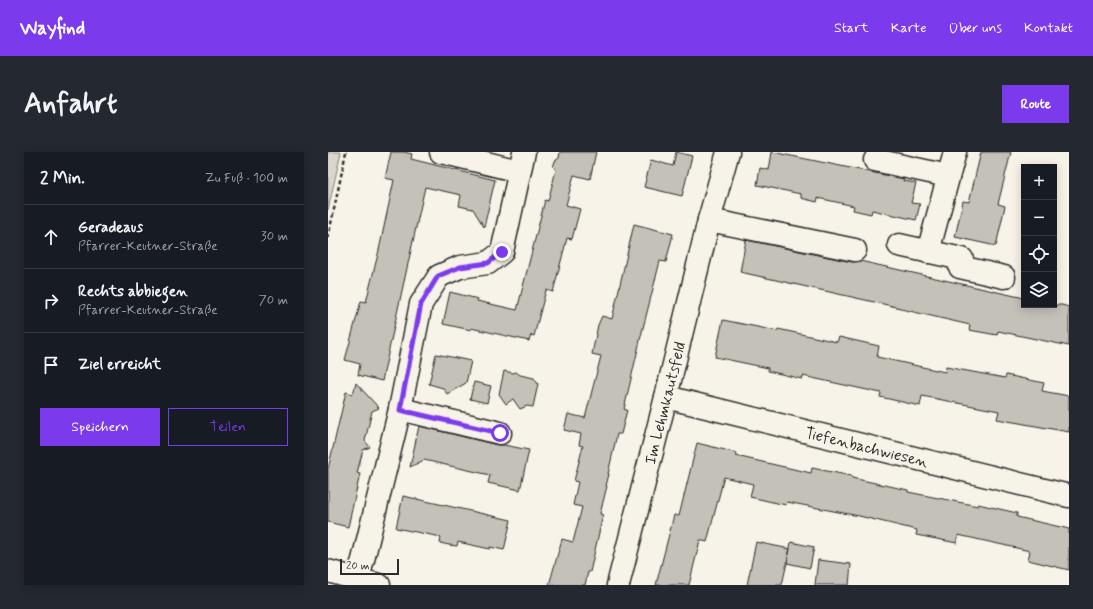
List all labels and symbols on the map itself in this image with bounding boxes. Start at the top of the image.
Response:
route end [493,243,511,261]
street label: Im Lehmkautsfeld [640,340,691,467]
street label: Tiefenbachwiesen [803,423,931,473]
route start [491,424,509,442]
scale bar [340,557,399,576]

